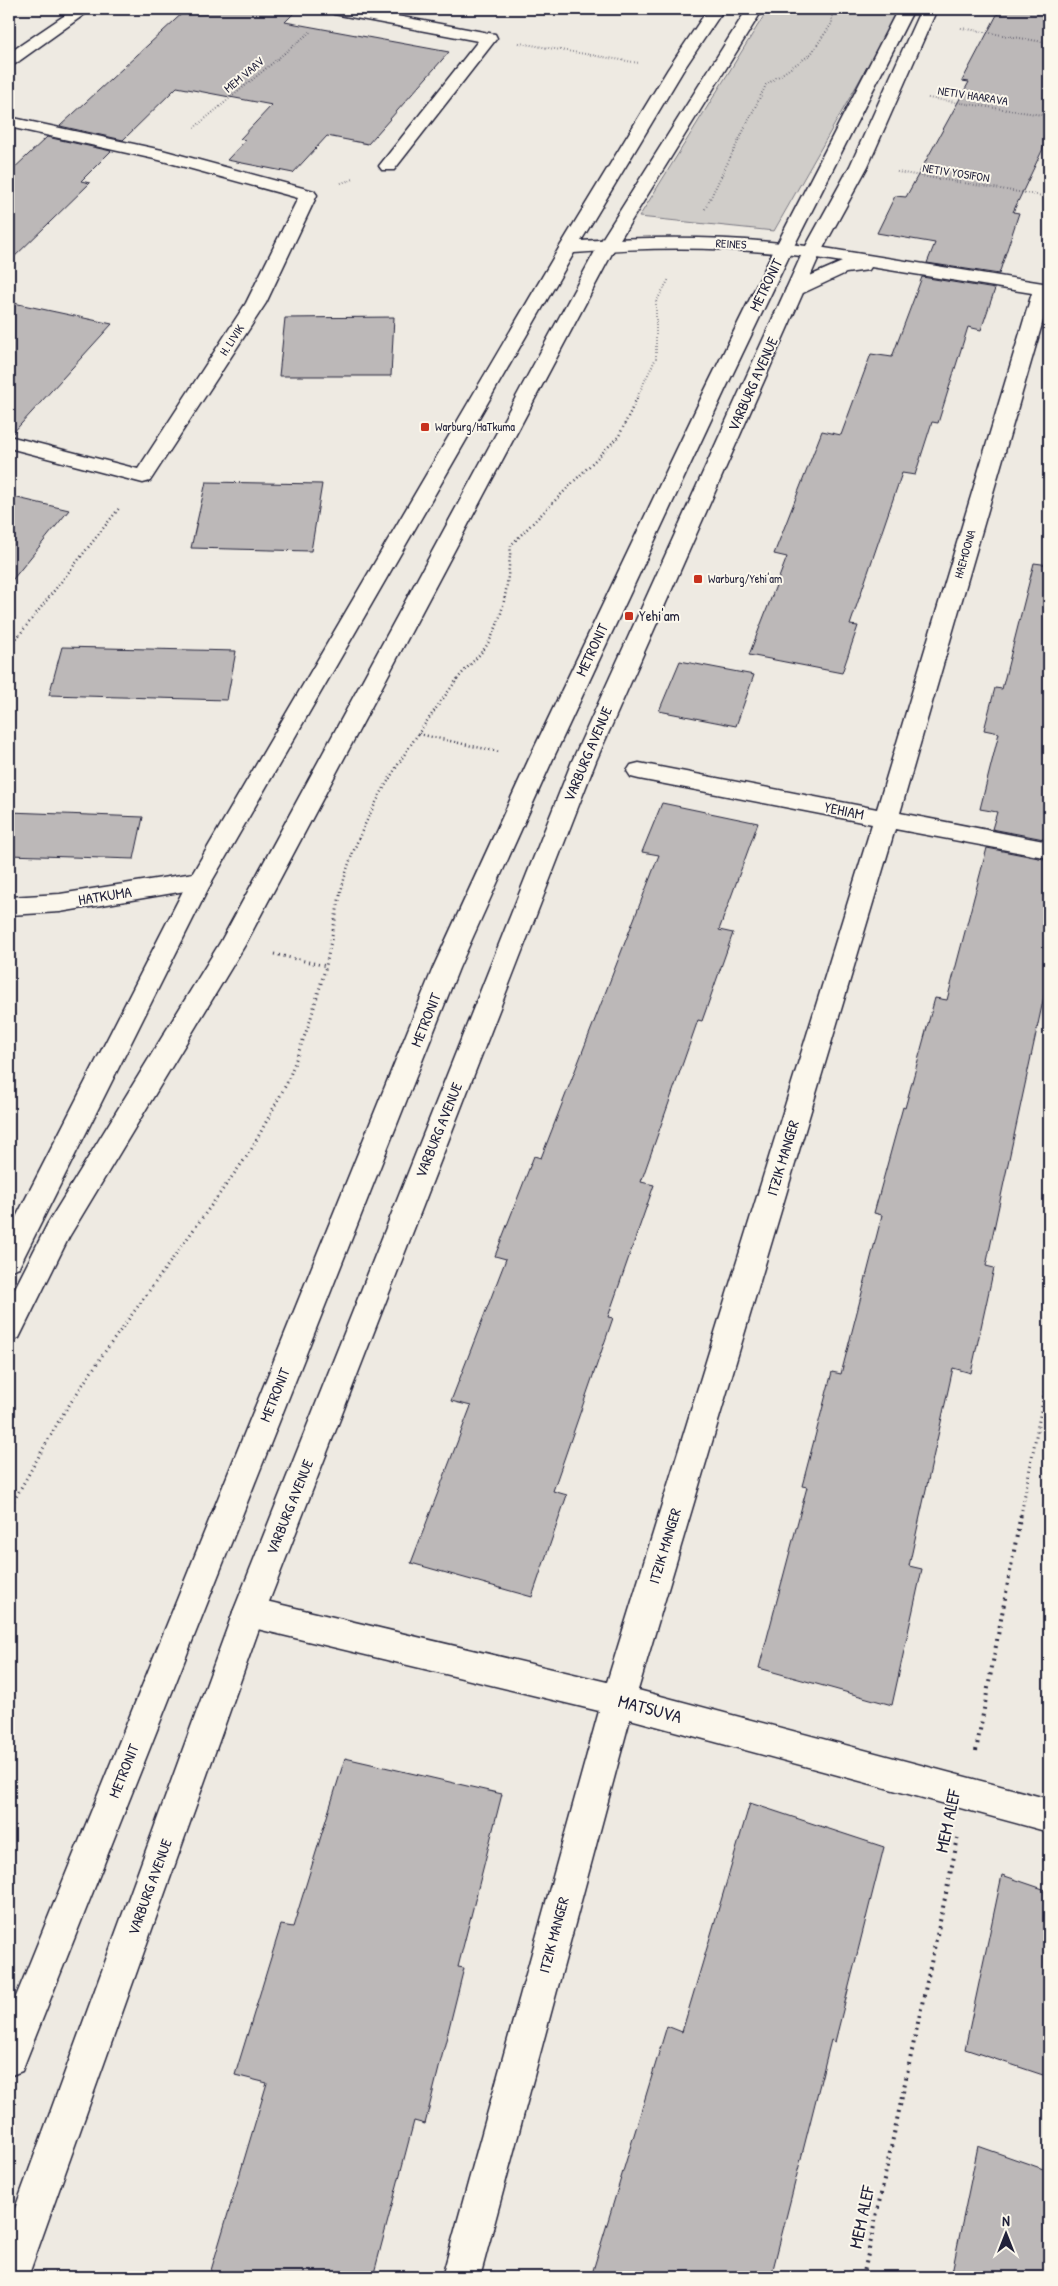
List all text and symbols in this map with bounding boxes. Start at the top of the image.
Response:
street label: MEM VAAV [220,53,268,96]
street label: NETIV HAARAVA [937,82,1010,109]
street label: NETIV YOSIFON [921,159,991,186]
street label: REINES [715,234,747,253]
street label: METRONIT [744,254,788,315]
street label: H. LIVIK [215,320,248,359]
street label: VARBURG AVENUE [722,333,783,434]
place label: Warburg/HaTkuma [435,418,515,435]
marker: Warburg/HaTkuma [419,421,431,433]
street label: HAEMOONA [950,528,980,580]
place label: Warburg/Yehi'am [708,570,782,587]
marker: Warburg/Yehi'am [692,573,704,585]
place label: Yehi'am [639,605,680,626]
marker: Yehi'am [623,610,635,622]
street label: METRONIT [570,619,613,680]
street label: VARBURG AVENUE [558,703,617,804]
street label: YEHIAM [822,796,866,825]
street label: HATKUMA [77,881,134,910]
street label: METRONIT [405,989,446,1050]
street label: VARBURG AVENUE [410,1079,467,1181]
street label: ITZIK MANGER [761,1117,804,1198]
street label: METRONIT [254,1364,295,1425]
street label: VARBURG AVENUE [261,1456,318,1558]
street label: ITZIK MANGER [643,1505,686,1586]
street label: MATSUVA [616,1688,685,1729]
street label: METRONIT [103,1740,144,1801]
street label: MEM ALEF [929,1786,967,1855]
street label: VARBURG AVENUE [122,1835,177,1938]
street label: ITZIK MANGER [533,1894,574,1975]
street label: MEM ALEF [843,2182,881,2251]
north arrow [980,2208,1030,2258]
text: N [1002,2211,1010,2230]

